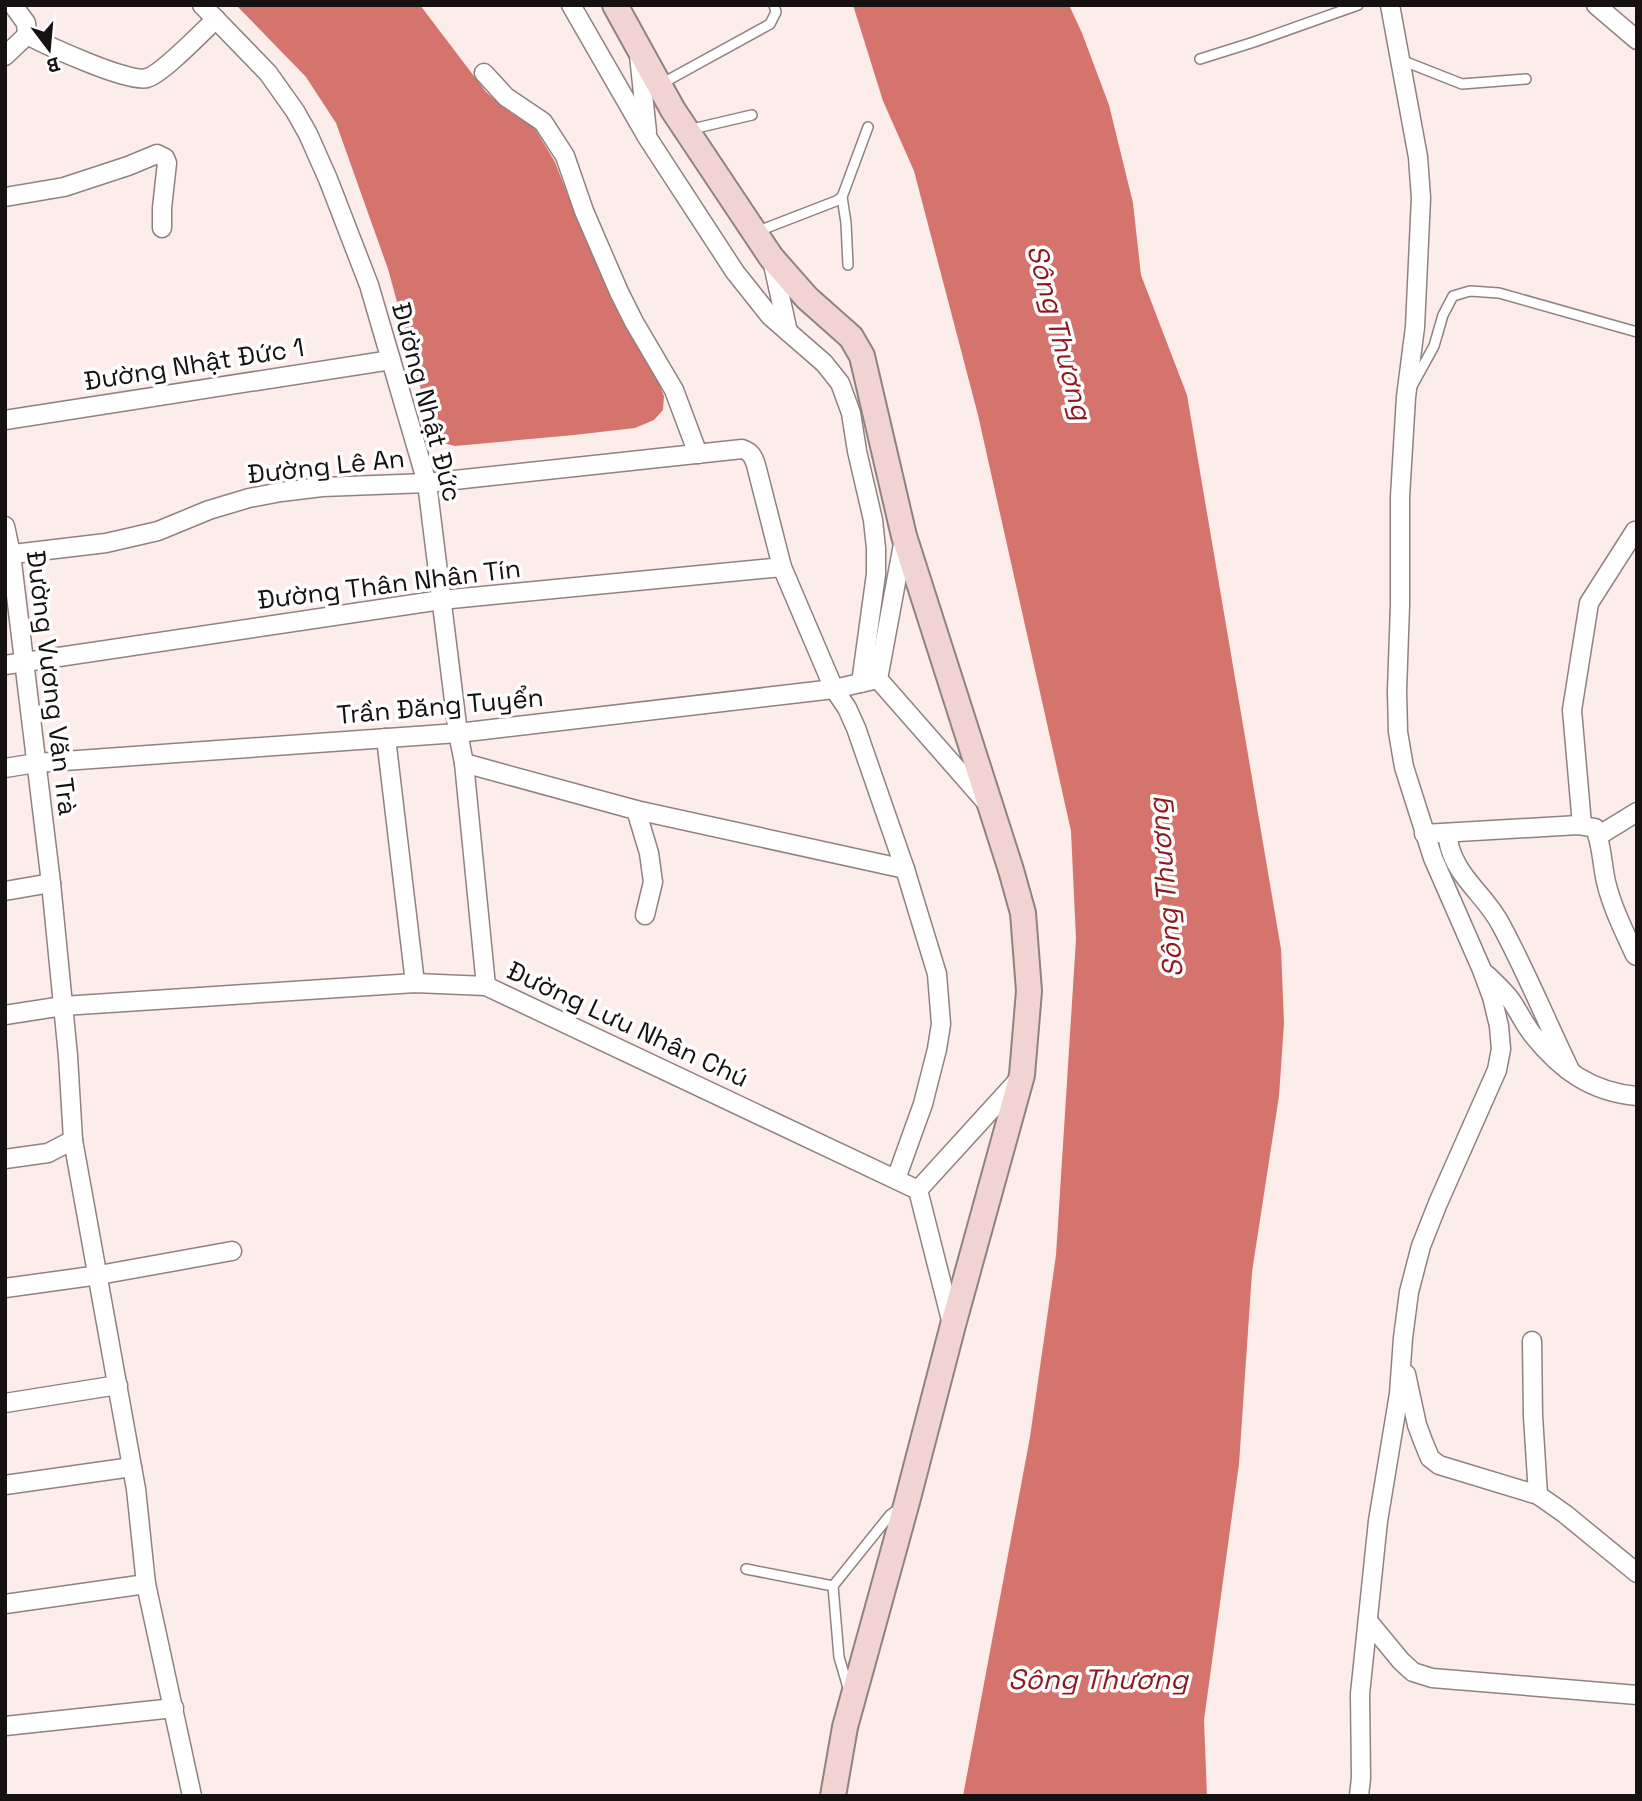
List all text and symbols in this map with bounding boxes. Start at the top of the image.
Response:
north arrow [14,14,84,84]
text: B [44,51,63,79]
water label: Sông Thương [1019,240,1101,426]
street label: Đường Nhật Đức [384,299,470,505]
street label: Đường Nhật Đức 1 [82,330,306,398]
street label: Đường Lê An [246,441,406,491]
street label: Đường Vương Văn Trà [19,549,85,817]
street label: Đường Thân Nhân Tín [256,551,522,617]
street label: Trần Đăng Tuyển [335,680,545,732]
water label: Sông Thương [1139,795,1191,979]
street label: Đường Lưu Nhân Chú [502,953,754,1095]
water label: Sông Thương [1008,1661,1190,1697]

